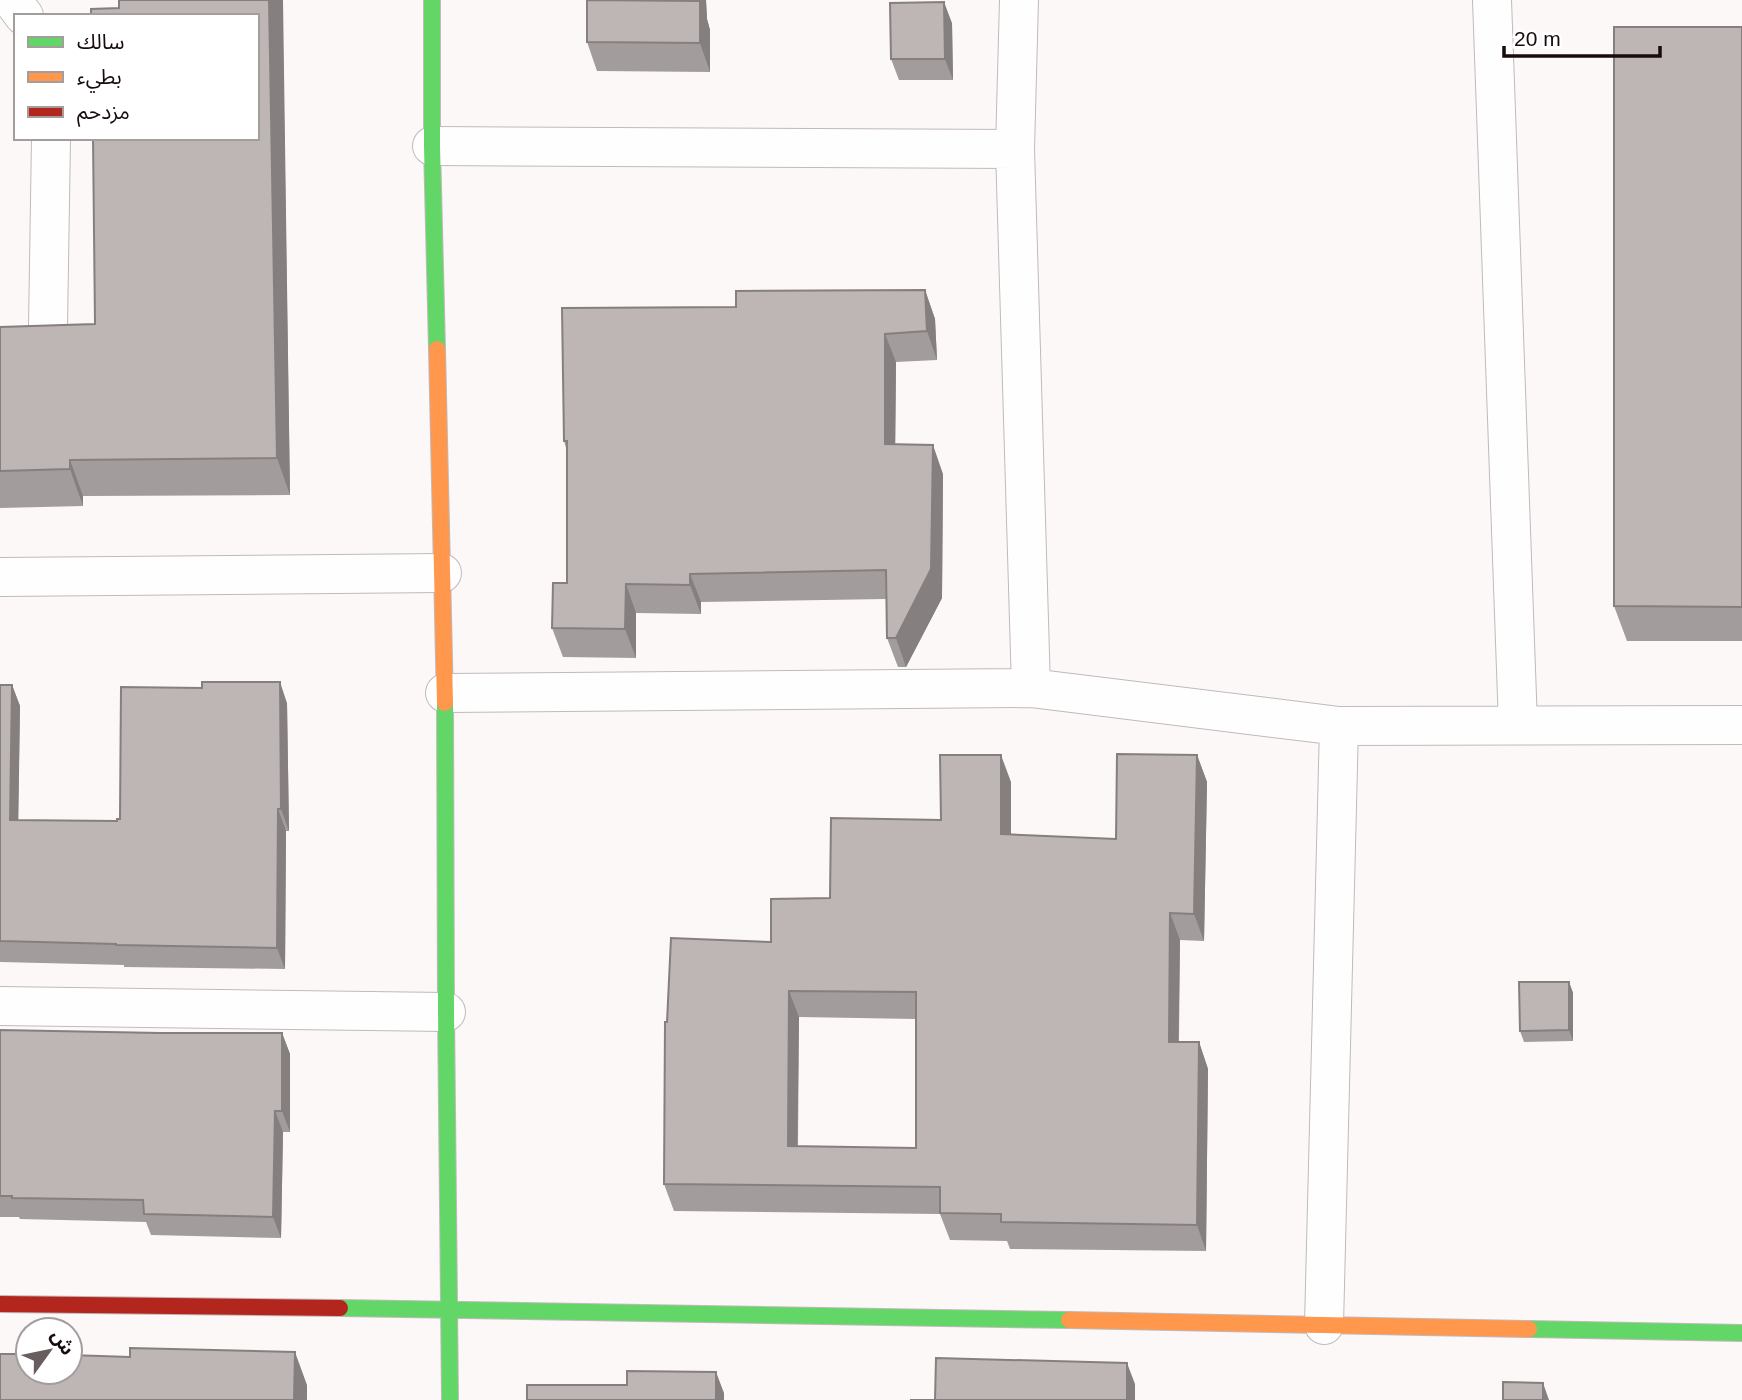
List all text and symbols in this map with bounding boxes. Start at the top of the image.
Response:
legend [14,14,259,140]
scale bar [1504,14,1660,58]
text: 20 m [1514,27,1561,50]
text: سالك [77,30,124,53]
text: بطيء [77,65,122,93]
text: مزدحم [77,100,130,127]
north arrow [14,1316,84,1386]
text: ش [47,1325,79,1359]

